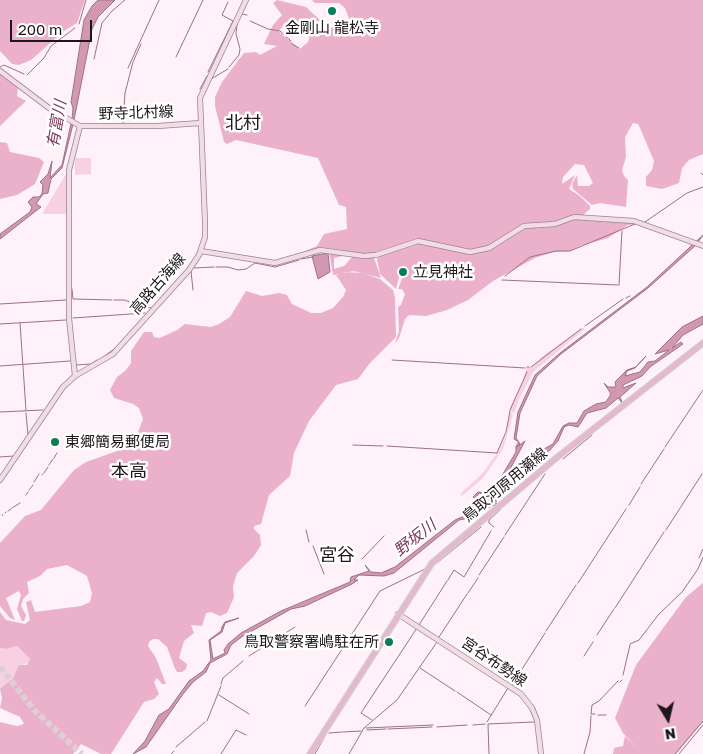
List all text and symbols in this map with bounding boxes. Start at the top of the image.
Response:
marker: 金剛山 龍松寺 [326,5,338,17]
scale bar [12,10,95,42]
place label: 金剛山 龍松寺 [285,19,379,37]
text: 200 m [18,20,62,38]
water label: 有富川 [43,99,71,149]
street label: 野寺北村線 [98,103,174,123]
district label: 北村 [225,112,261,134]
street label: 高路古海線 [127,250,189,318]
place label: 立見神社 [413,263,473,281]
marker: 立見神社 [397,266,409,278]
place label: 東郷簡易郵便局 [65,433,170,451]
marker: 東郷簡易郵便局 [49,436,61,448]
street label: 鳥取河原用瀬線 [459,444,551,526]
district label: 本高 [111,460,147,482]
water label: 野坂川 [390,516,440,560]
district label: 宮谷 [319,544,355,566]
place label: 鳥取警察署嶋駐在所 [244,633,379,651]
street label: 宮谷布勢線 [458,634,530,690]
marker: 鳥取警察署嶋駐在所 [383,636,395,648]
north arrow [643,694,693,744]
text: N [664,725,677,744]

